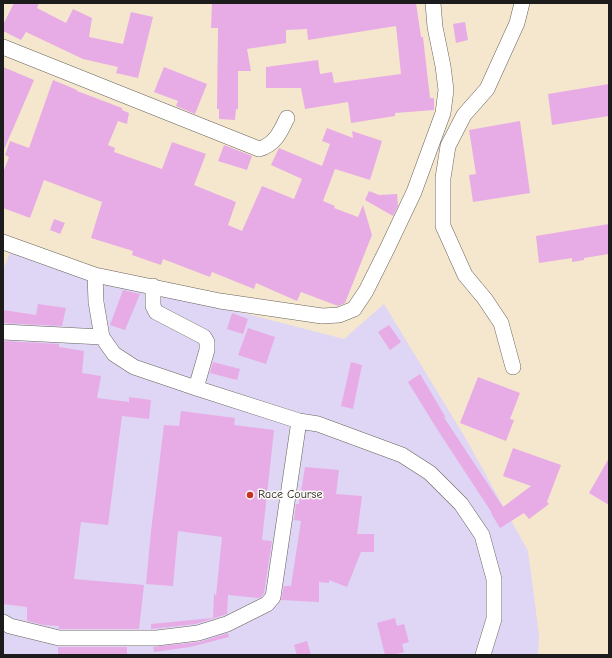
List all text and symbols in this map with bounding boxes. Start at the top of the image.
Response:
place label: Race Course [258,488,323,502]
marker: Race Course [245,490,255,500]

